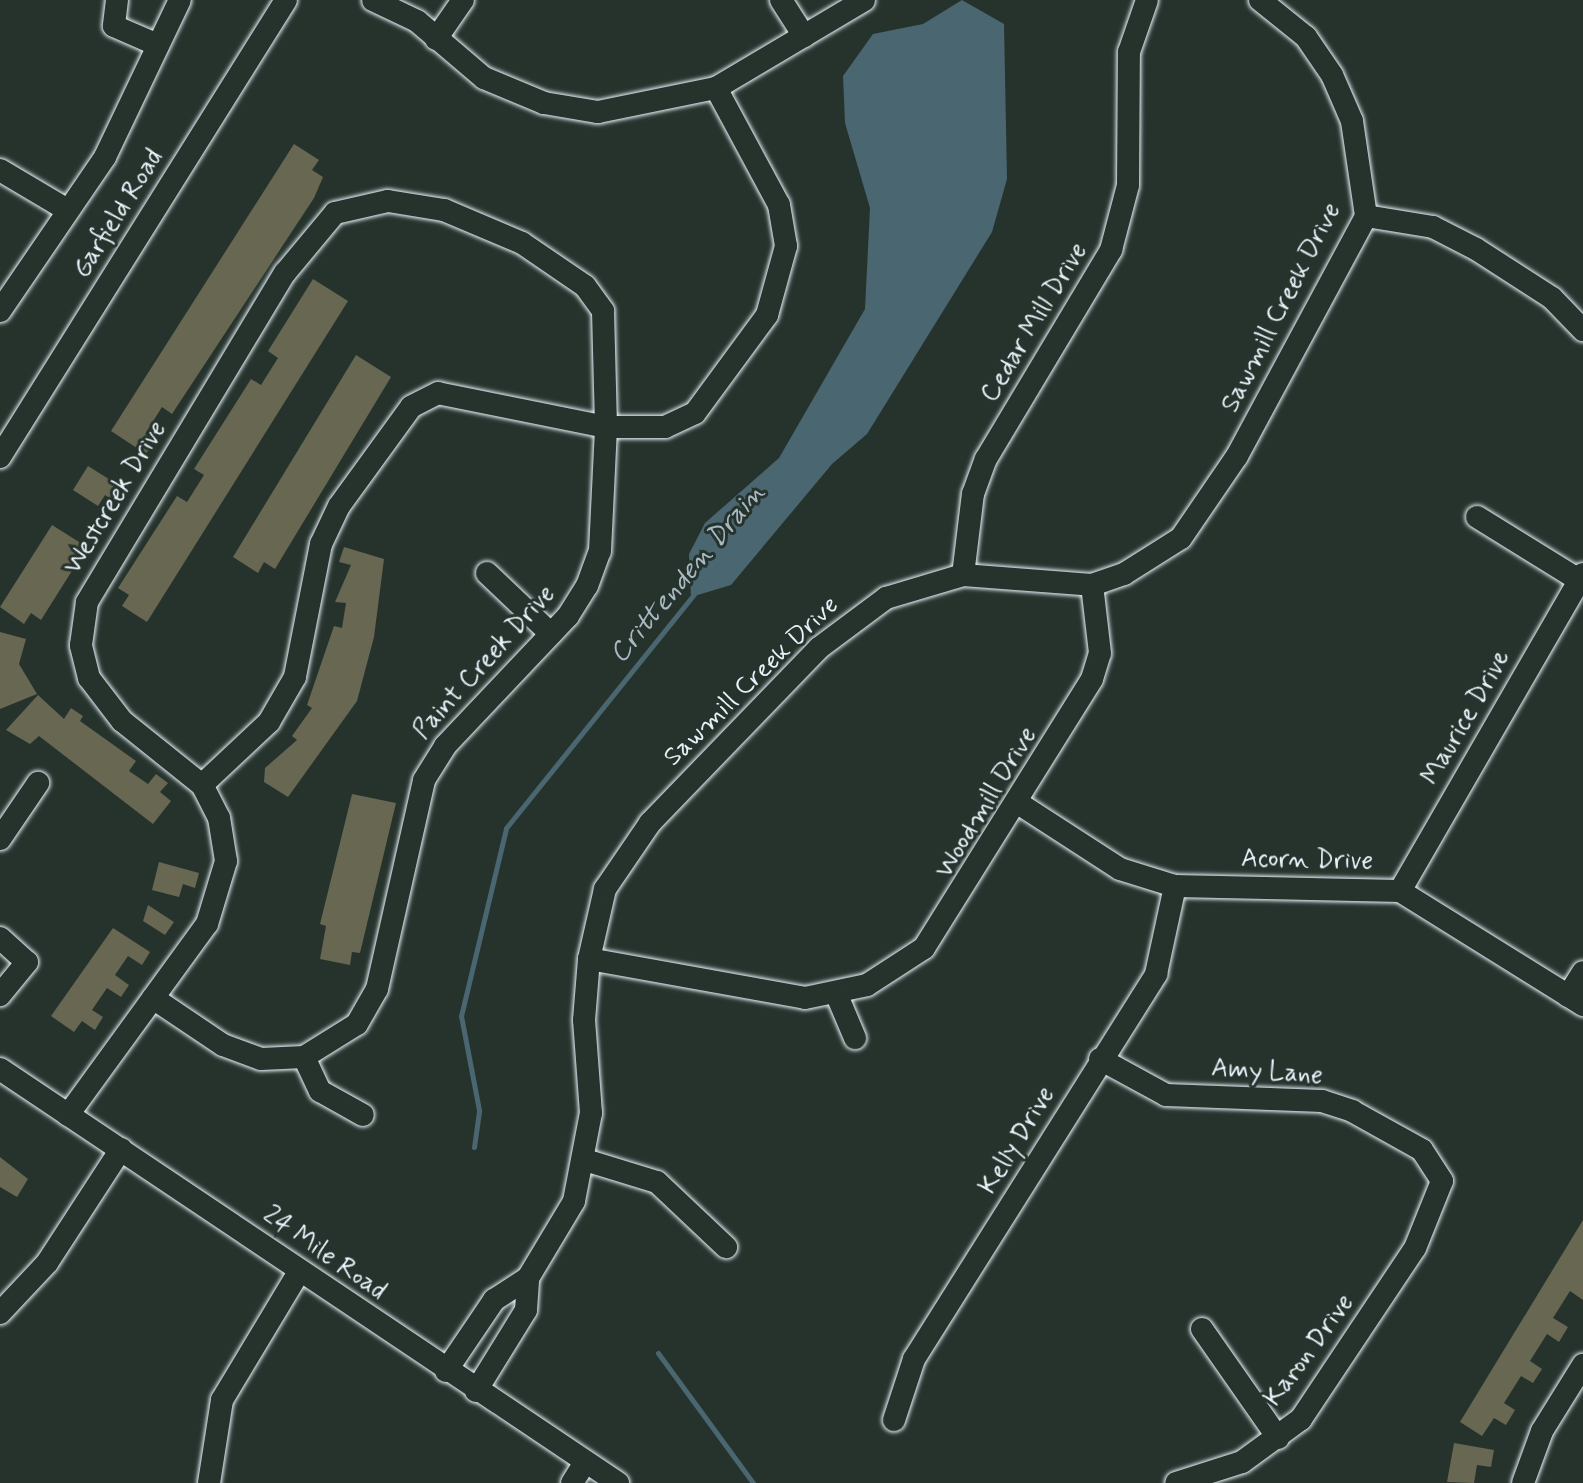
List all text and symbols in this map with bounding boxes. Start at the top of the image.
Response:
street label: Garfield Road [67,144,171,284]
street label: Sawmill Creek Drive [1216,199,1348,417]
street label: Cedar Mill Drive [975,238,1095,408]
street label: Westcreek Drive [58,416,174,580]
water label: Crittenden Drain [603,477,773,671]
street label: Paint Creek Drive [407,579,563,747]
street label: Sawmill Creek Drive [659,592,845,772]
street label: Maurice Drive [1416,645,1518,791]
street label: Woodmill Drive [930,723,1044,883]
street label: Acorn Drive [1241,844,1373,878]
street label: Amy Lane [1209,1053,1325,1093]
street label: Kelly Drive [974,1082,1062,1200]
street label: 24 Mile Road [257,1200,391,1308]
street label: Karon Drive [1259,1289,1361,1413]

